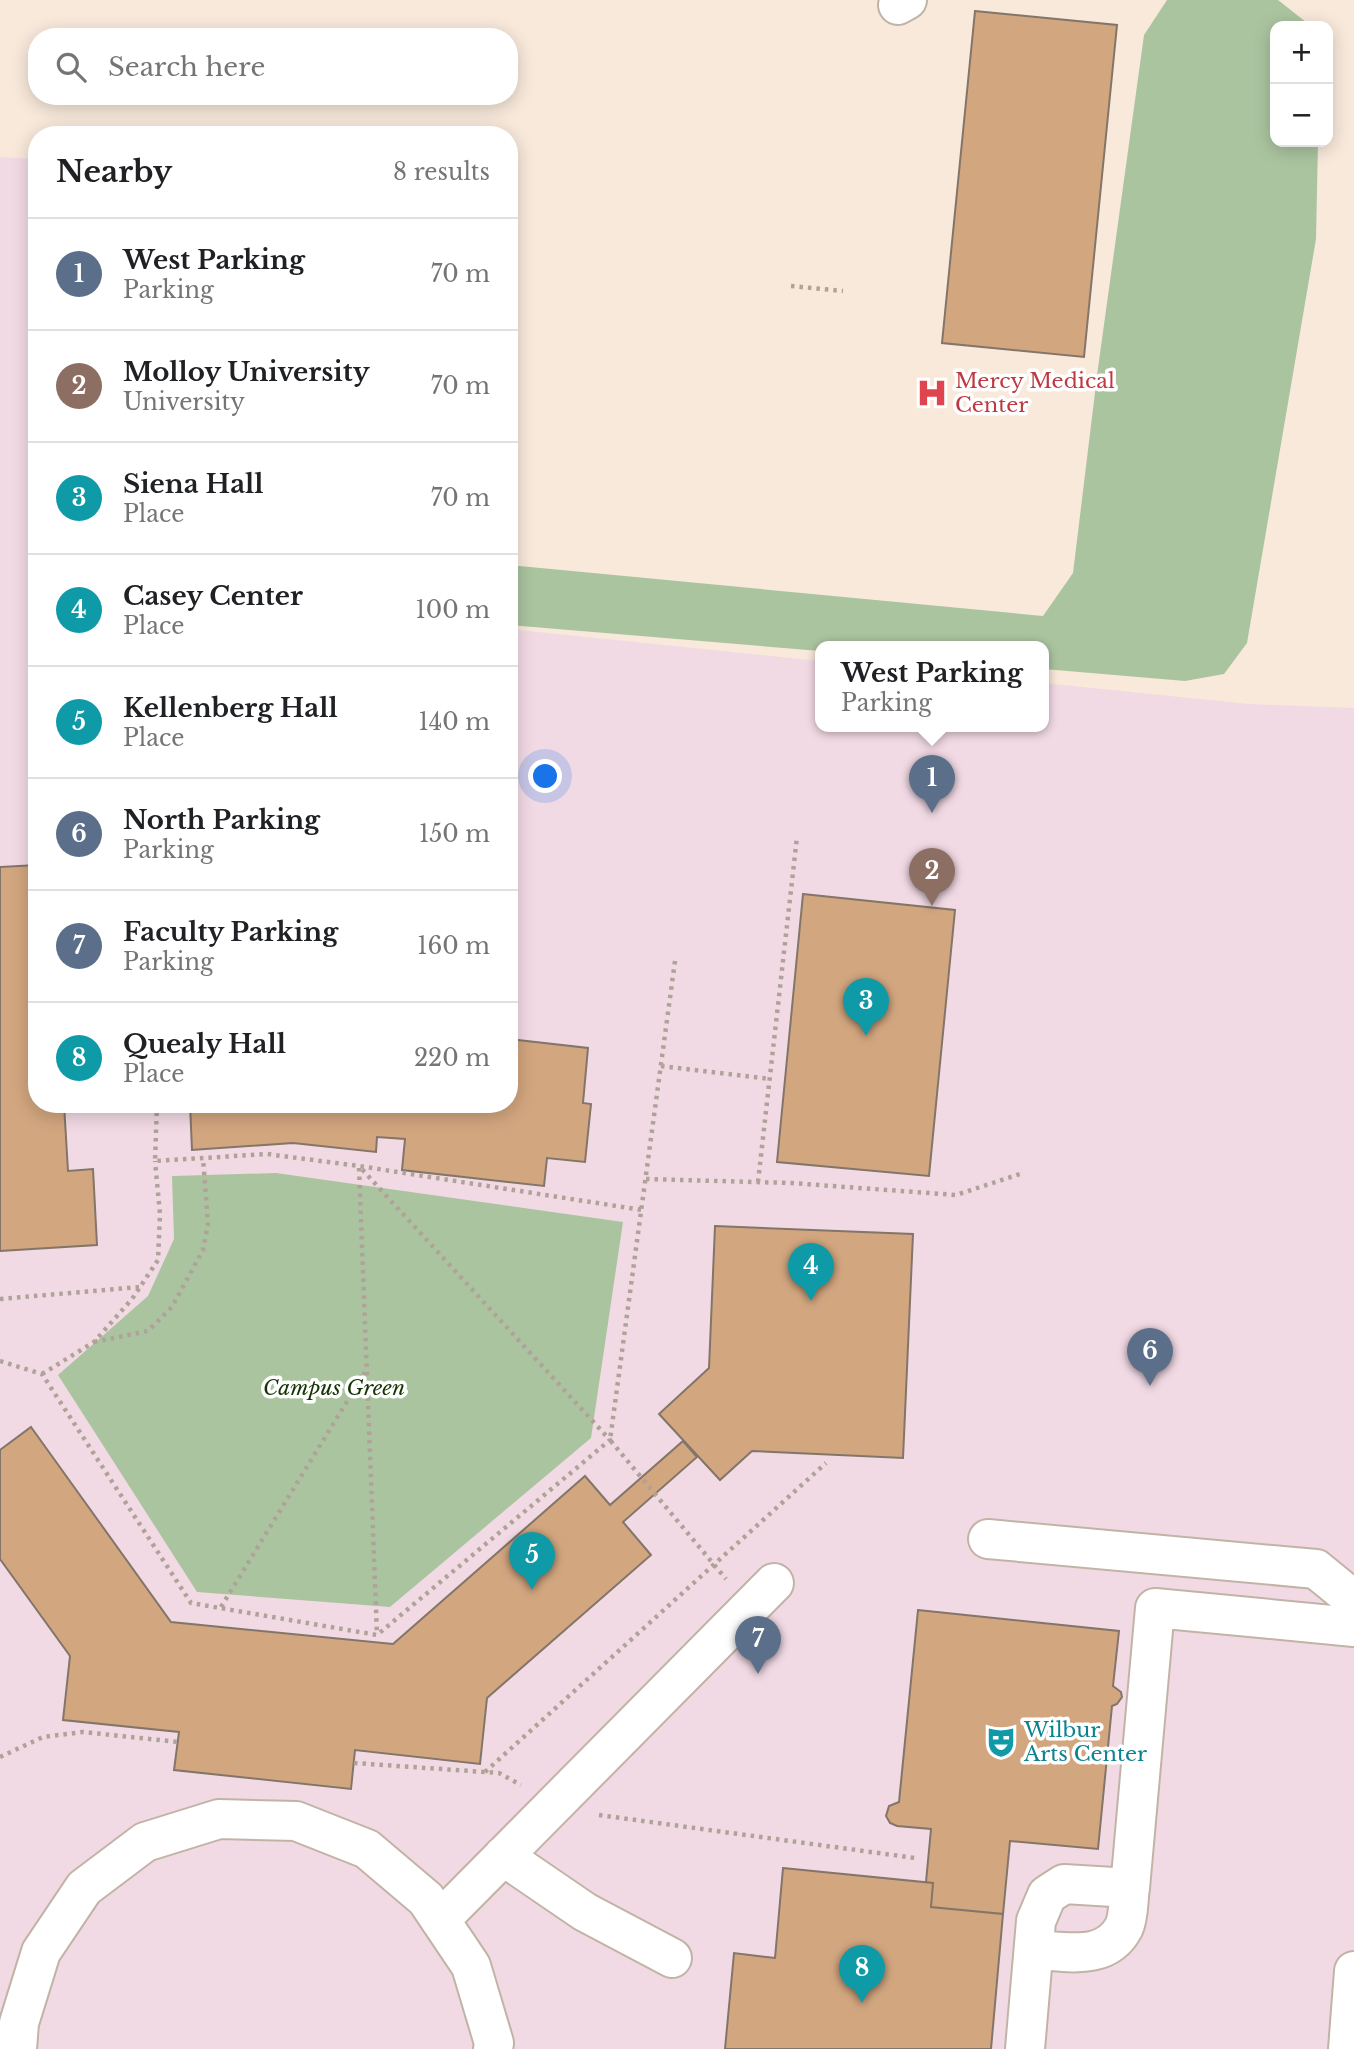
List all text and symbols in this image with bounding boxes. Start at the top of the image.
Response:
map controls [1270,21,1333,147]
button: + [1270,21,1333,84]
search box [28,28,518,105]
icon: search [52,48,90,86]
text: Search here [108,51,265,83]
button: − [1270,84,1333,147]
text: Nearby [56,153,172,190]
text: 8 results [393,158,490,186]
text: West Parking [123,244,305,276]
text: 1 [74,260,84,288]
text: 70 m [431,260,490,288]
text: Parking [123,276,214,304]
text: Molloy University [123,356,369,388]
place label: Mercy Medical Center [955,368,1115,418]
text: 2 [72,372,86,400]
text: 70 m [431,372,490,400]
hospital icon: Mercy Medical Center [915,376,949,410]
text: University [123,388,245,416]
text: Siena Hall [123,468,264,500]
text: 3 [72,484,86,512]
text: 70 m [431,484,490,512]
text: Place [123,500,185,528]
text: Casey Center [123,580,303,612]
text: 4 [71,596,87,624]
text: 100 m [416,596,490,624]
text: Place [123,612,185,640]
popup [815,641,1049,732]
text: West Parking [841,657,1023,689]
text: Parking [841,689,932,717]
text: Kellenberg Hall [123,692,338,724]
text: 5 [72,708,86,736]
text: 140 m [419,708,490,736]
text: Place [123,724,185,752]
pin: 1 [909,755,955,813]
your location [528,759,562,793]
text: North Parking [123,804,320,836]
text: 6 [71,820,87,848]
text: 150 m [419,820,490,848]
text: Parking [123,836,214,864]
pin: 2 [909,848,955,906]
text: Faculty Parking [123,916,338,948]
text: 7 [73,932,85,960]
text: 160 m [417,932,490,960]
text: Parking [123,948,214,976]
pin: 3 [843,978,889,1036]
text: Quealy Hall [123,1028,286,1060]
text: 8 [72,1044,86,1072]
text: 220 m [414,1044,490,1072]
text: Place [123,1060,185,1088]
pin: 4 [788,1243,834,1301]
pin: 6 [1127,1328,1173,1386]
park label: Campus Green [263,1375,405,1401]
pin: 5 [509,1532,555,1590]
pin: 7 [735,1616,781,1674]
place label: Wilbur Arts Center [1023,1717,1147,1767]
theatre icon: Wilbur Arts Center [984,1725,1018,1759]
pin: 8 [839,1945,885,2003]

